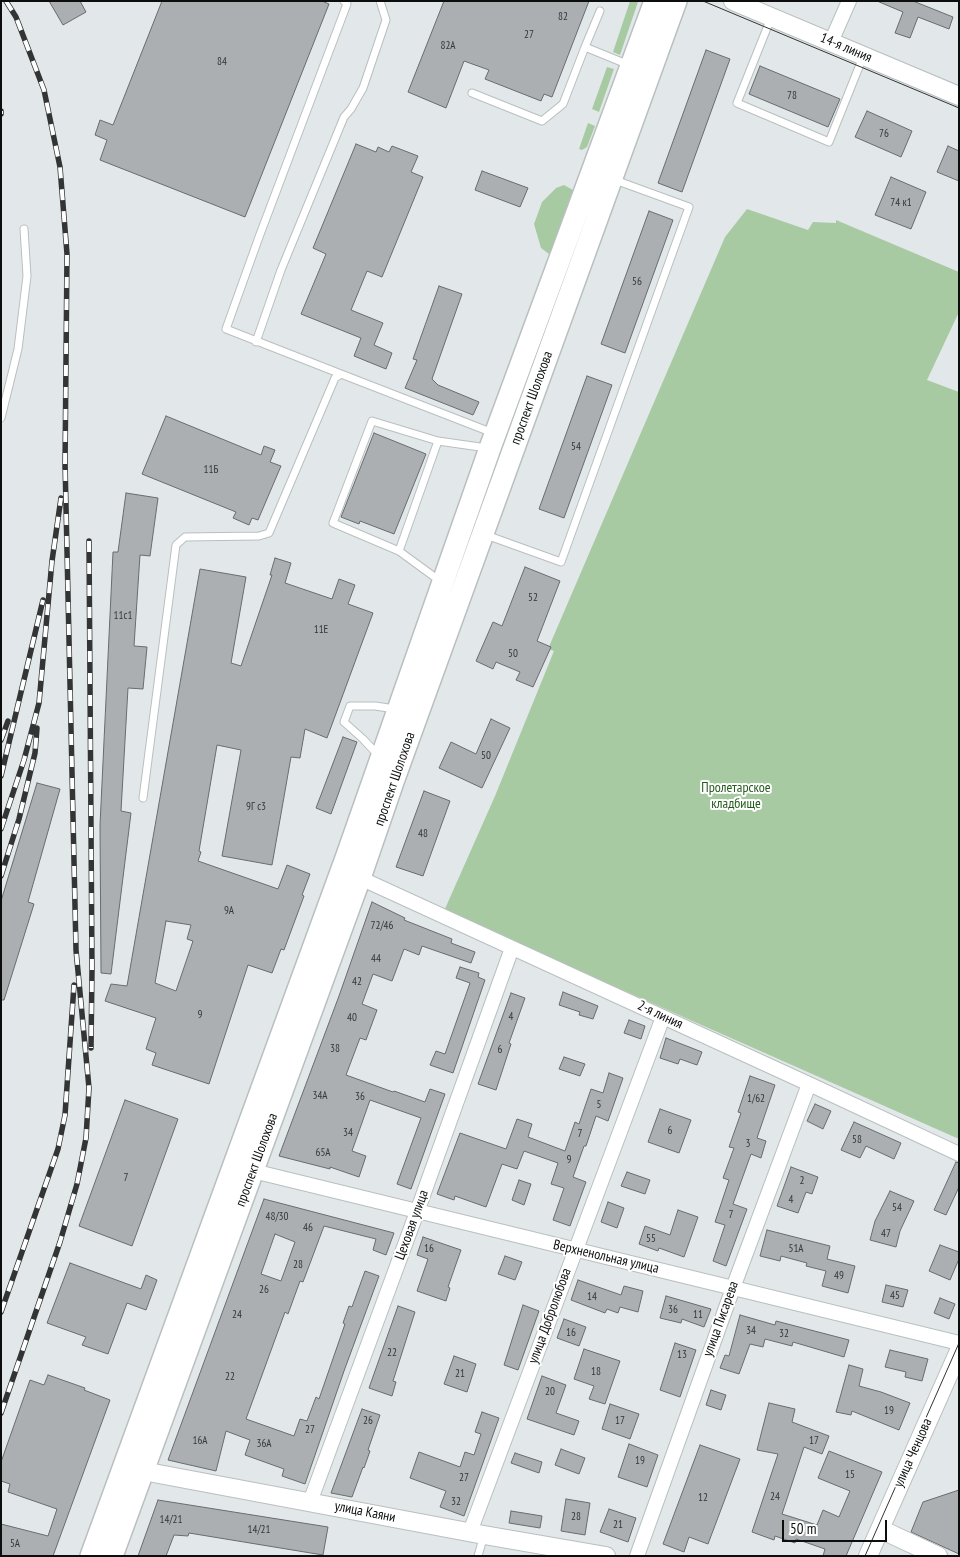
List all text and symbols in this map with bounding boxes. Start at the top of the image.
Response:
house number: 82 [558,10,568,24]
house number: 27 [524,28,534,42]
street label: 14-я линия [818,30,874,66]
house number: 82А [440,39,456,53]
house number: 84 [217,55,227,69]
house number: 78 [787,89,797,103]
house number: 76 [879,127,889,141]
house number: 74 к1 [890,196,912,210]
house number: 56 [632,275,642,289]
street label: проспект Шолохова [507,349,557,447]
house number: 54 [571,440,581,454]
house number: 11Б [204,463,218,477]
house number: 52 [528,591,538,605]
house number: 11с1 [114,609,132,623]
house number: 11Е [314,623,328,637]
house number: 50 [508,647,518,661]
street label: проспект Шолохова [371,730,419,828]
house number: 50 [481,749,491,763]
park label: Пролетарское кладбище [701,780,771,812]
house number: 9Г с3 [246,800,266,814]
house number: 48 [418,827,428,841]
house number: 9А [224,904,234,918]
house number: 72/46 [370,919,394,933]
house number: 44 [371,952,381,966]
house number: 42 [352,975,362,989]
street label: 2-я линия [635,997,685,1033]
house number: 9 [198,1008,202,1022]
house number: 4 [509,1010,513,1024]
house number: 40 [347,1011,357,1025]
house number: 38 [330,1042,340,1056]
house number: 6 [498,1043,502,1057]
house number: 34А [312,1089,328,1103]
house number: 36 [355,1090,365,1104]
house number: 1/62 [747,1092,765,1106]
house number: 5 [597,1098,601,1112]
street label: проспект Шолохова [232,1111,282,1209]
house number: 6 [668,1124,672,1138]
house number: 34 [343,1126,353,1140]
house number: 7 [578,1127,582,1141]
house number: 58 [852,1133,862,1147]
house number: 3 [746,1137,750,1151]
house number: 65А [315,1146,331,1160]
house number: 9 [567,1153,571,1167]
house number: 7 [124,1171,128,1185]
house number: 2 [800,1174,804,1188]
street label: Цеховая улица [392,1188,432,1262]
house number: 4 [789,1193,793,1207]
house number: 54 [892,1201,902,1215]
house number: 7 [729,1208,733,1222]
house number: 48/30 [265,1210,289,1224]
house number: 46 [303,1221,313,1235]
house number: 47 [881,1227,891,1241]
house number: 55 [646,1232,656,1246]
street label: Верхненольная улица [552,1237,660,1277]
house number: 16 [424,1242,434,1256]
house number: 51А [788,1242,804,1256]
house number: 28 [293,1258,303,1272]
street label: улица Добролюбова [525,1266,575,1366]
house number: 49 [834,1269,844,1283]
street label: улица Писарева [700,1279,742,1359]
house number: 26 [259,1283,269,1297]
house number: 45 [890,1289,900,1303]
house number: 14 [587,1290,597,1304]
house number: 36 [668,1303,678,1317]
house number: 24 [232,1308,242,1322]
house number: 11 [693,1308,703,1322]
house number: 34 [746,1324,756,1338]
house number: 16 [566,1326,576,1340]
house number: 32 [779,1327,789,1341]
house number: 22 [387,1346,397,1360]
house number: 13 [677,1348,687,1362]
house number: 18 [591,1365,601,1379]
house number: 21 [455,1367,465,1381]
house number: 22 [225,1370,235,1384]
house number: 20 [545,1385,555,1399]
house number: 19 [884,1404,894,1418]
house number: 26 [363,1414,373,1428]
house number: 17 [615,1414,625,1428]
street label: улица Ченцова [890,1416,936,1490]
house number: 27 [305,1423,315,1437]
house number: 16А [192,1434,208,1448]
house number: 17 [809,1434,819,1448]
house number: 36А [256,1437,272,1451]
house number: 19 [635,1454,645,1468]
house number: 15 [845,1468,855,1482]
house number: 27 [459,1471,469,1485]
house number: 24 [770,1490,780,1504]
house number: 12 [698,1491,708,1505]
house number: 32 [451,1495,461,1509]
street label: улица Каяни [333,1498,397,1526]
house number: 28 [571,1510,581,1524]
scale bar [785,1510,890,1542]
house number: 14/21 [159,1513,183,1527]
house number: 21 [613,1518,623,1532]
text: 50 m [790,1519,816,1538]
house number: 14/21 [247,1523,271,1537]
house number: 5А [10,1537,20,1551]

